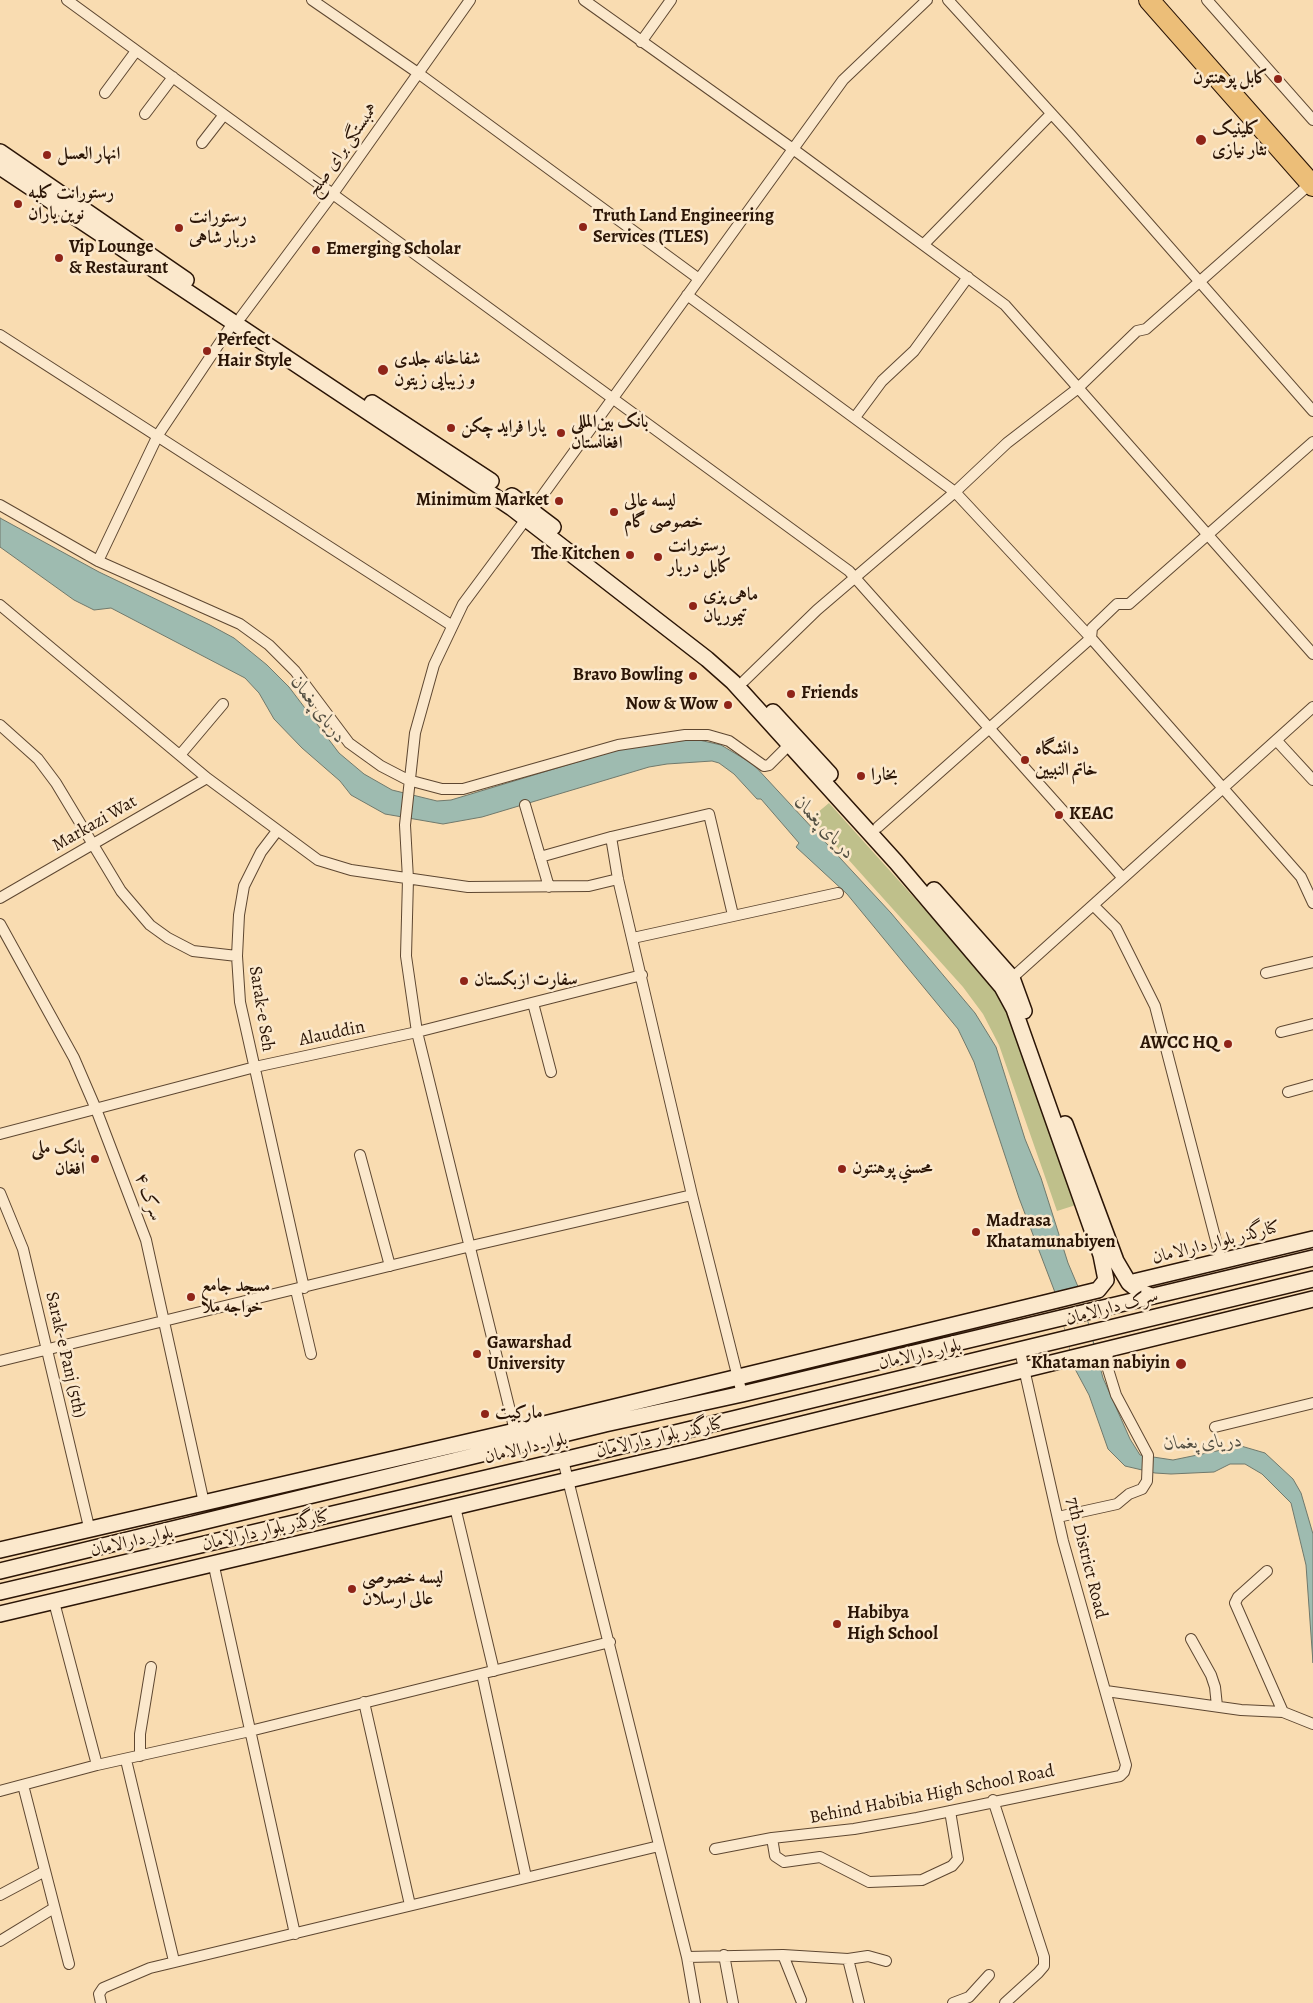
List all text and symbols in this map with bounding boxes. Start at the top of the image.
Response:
place label: کابل پوهنتون [1193,68,1268,90]
marker: کابل پوهنتون [1272,73,1284,85]
street label: همبستگی برای صلح [303,99,383,201]
place label: کلینیک نثار نیازی [1212,119,1267,162]
marker: کلینیک نثار نیازی [1194,133,1208,147]
place label: انهار العسل [57,144,120,166]
marker: انهار العسل [41,149,53,161]
place label: رستورانت کلبه نوین یاران [28,183,114,225]
marker: رستورانت کلبه نوین یاران [12,198,24,210]
place label: Truth Land Engineering Services (TLES) [593,206,774,248]
place label: رستورانت دربار شاهی [189,207,256,250]
marker: Truth Land Engineering Services (TLES) [577,221,589,233]
marker: رستورانت دربار شاهی [173,222,185,234]
place label: Vip Lounge & Restaurant [69,237,168,280]
place label: Emerging Scholar [326,239,461,261]
marker: Emerging Scholar [310,244,322,256]
marker: Vip Lounge & Restaurant [53,252,65,264]
place label: Perfect Hair Style [217,330,292,372]
marker: Perfect Hair Style [201,345,213,357]
place label: شفاخانه جلدی و زیبایی زیتون [394,349,480,392]
marker: شفاخانه جلدی و زیبایی زیتون [376,363,390,377]
place label: بانک بین‌المللی افغانستان [571,412,648,454]
place label: یارا فراید چکن [461,417,546,439]
marker: یارا فراید چکن [445,422,457,434]
marker: بانک بین‌المللی افغانستان [555,427,567,439]
place label: Minimum Market [416,490,549,512]
place label: لیسه عالی خصوصی گام [624,491,703,534]
marker: Minimum Market [553,495,565,507]
marker: لیسه عالی خصوصی گام [608,506,620,518]
place label: رستورانت کابل دربار [668,536,732,578]
place label: The Kitchen [531,544,620,566]
marker: The Kitchen [624,549,636,561]
marker: رستورانت کابل دربار [652,551,664,563]
place label: ماهی پزی تیموریان [703,585,758,628]
marker: ماهی پزی تیموریان [687,600,699,612]
place label: Bravo Bowling [573,665,683,687]
marker: Bravo Bowling [687,670,699,682]
water label: دریای پغمان [285,672,351,748]
place label: Friends [801,683,858,705]
marker: Friends [785,688,797,700]
place label: Now & Wow [625,694,718,716]
marker: Now & Wow [722,699,734,711]
place label: دانشگاه خاتم النبیین [1035,739,1098,782]
marker: دانشگاه خاتم النبیین [1019,754,1031,766]
place label: بخارا [871,765,898,787]
marker: بخارا [855,770,867,782]
street label: Markazi Wat [49,791,141,857]
water label: دریای پغمان [789,791,859,865]
place label: KEAC [1069,804,1114,826]
marker: KEAC [1053,809,1065,821]
street label: Sarak-e Seh [244,965,278,1053]
place label: سفارت ازبکستان [474,970,578,992]
marker: سفارت ازبکستان [458,975,470,987]
street label: Alauddin [297,1016,367,1052]
place label: AWCC HQ [1140,1033,1218,1055]
marker: AWCC HQ [1222,1038,1234,1050]
place label: بانک ملی افغان [32,1138,85,1180]
marker: بانک ملی افغان [89,1153,101,1165]
place label: محسني پوهنتون [852,1158,932,1180]
marker: محسني پوهنتون [836,1163,848,1175]
street label: سرک ۴ [129,1170,167,1224]
place label: Madrasa Khatamunabiyen [986,1211,1116,1254]
street label: کنارگذر بلوار دارالامان [1150,1217,1282,1269]
marker: Madrasa Khatamunabiyen [970,1226,982,1238]
place label: مسجد جامع خواجه ملا [201,1276,270,1318]
street label: سرک دارالامان [1063,1285,1161,1331]
street label: Sarak-e Panj (5th) [40,1290,90,1420]
marker: مسجد جامع خواجه ملا [185,1291,197,1303]
place label: Gawarshad University [487,1333,572,1376]
street label: بلوار دارالامان [876,1335,964,1375]
marker: Gawarshad University [471,1348,483,1360]
place label: Khataman nabiyin [1031,1353,1170,1375]
marker: Khataman nabiyin [1174,1357,1188,1371]
place label: مارکیت [495,1403,543,1425]
marker: مارکیت [479,1408,491,1420]
street label: کنارگذر بلوار دارالامان [594,1413,726,1463]
street label: بلوار دارالامان [482,1429,570,1469]
water label: دریای پغمان [1163,1430,1243,1456]
street label: 7th District Road [1061,1495,1111,1621]
street label: کنارگذر بلوار دارالامان [200,1506,332,1556]
street label: بلوار دارالامان [88,1522,176,1562]
place label: لیسه خصوصی عالی ارسلان [362,1568,443,1610]
marker: لیسه خصوصی عالی ارسلان [346,1583,358,1595]
place label: Habibya High School [847,1603,938,1646]
marker: Habibya High School [831,1618,843,1630]
street label: Behind Habibia High School Road [808,1761,1056,1829]

